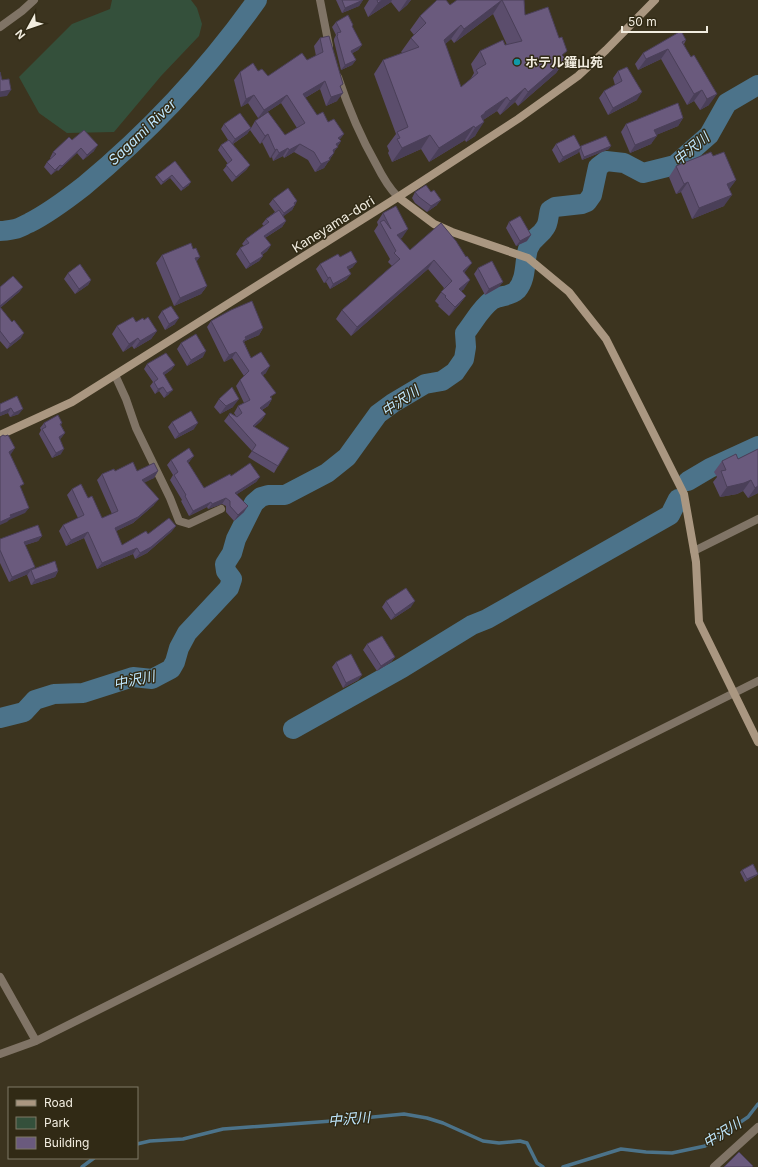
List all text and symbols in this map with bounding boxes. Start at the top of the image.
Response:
north arrow [8,8,48,48]
scale bar [622,8,707,34]
text: 50 m [628,14,657,29]
text: N [12,27,28,42]
place label: ホテル鐘山苑 [525,54,603,70]
marker: ホテル鐘山苑 [512,57,522,67]
water label: Sagami River [104,95,180,168]
water label: 中沢川 [669,127,714,169]
street label: Kaneyama-dori [289,192,377,256]
water label: 中沢川 [378,381,424,419]
water label: 中沢川 [112,666,158,692]
legend [8,1087,138,1159]
text: Road [44,1095,73,1110]
water label: 中沢川 [327,1108,373,1129]
water label: 中沢川 [699,1113,746,1151]
text: Park [44,1115,70,1130]
text: Building [44,1135,89,1150]

